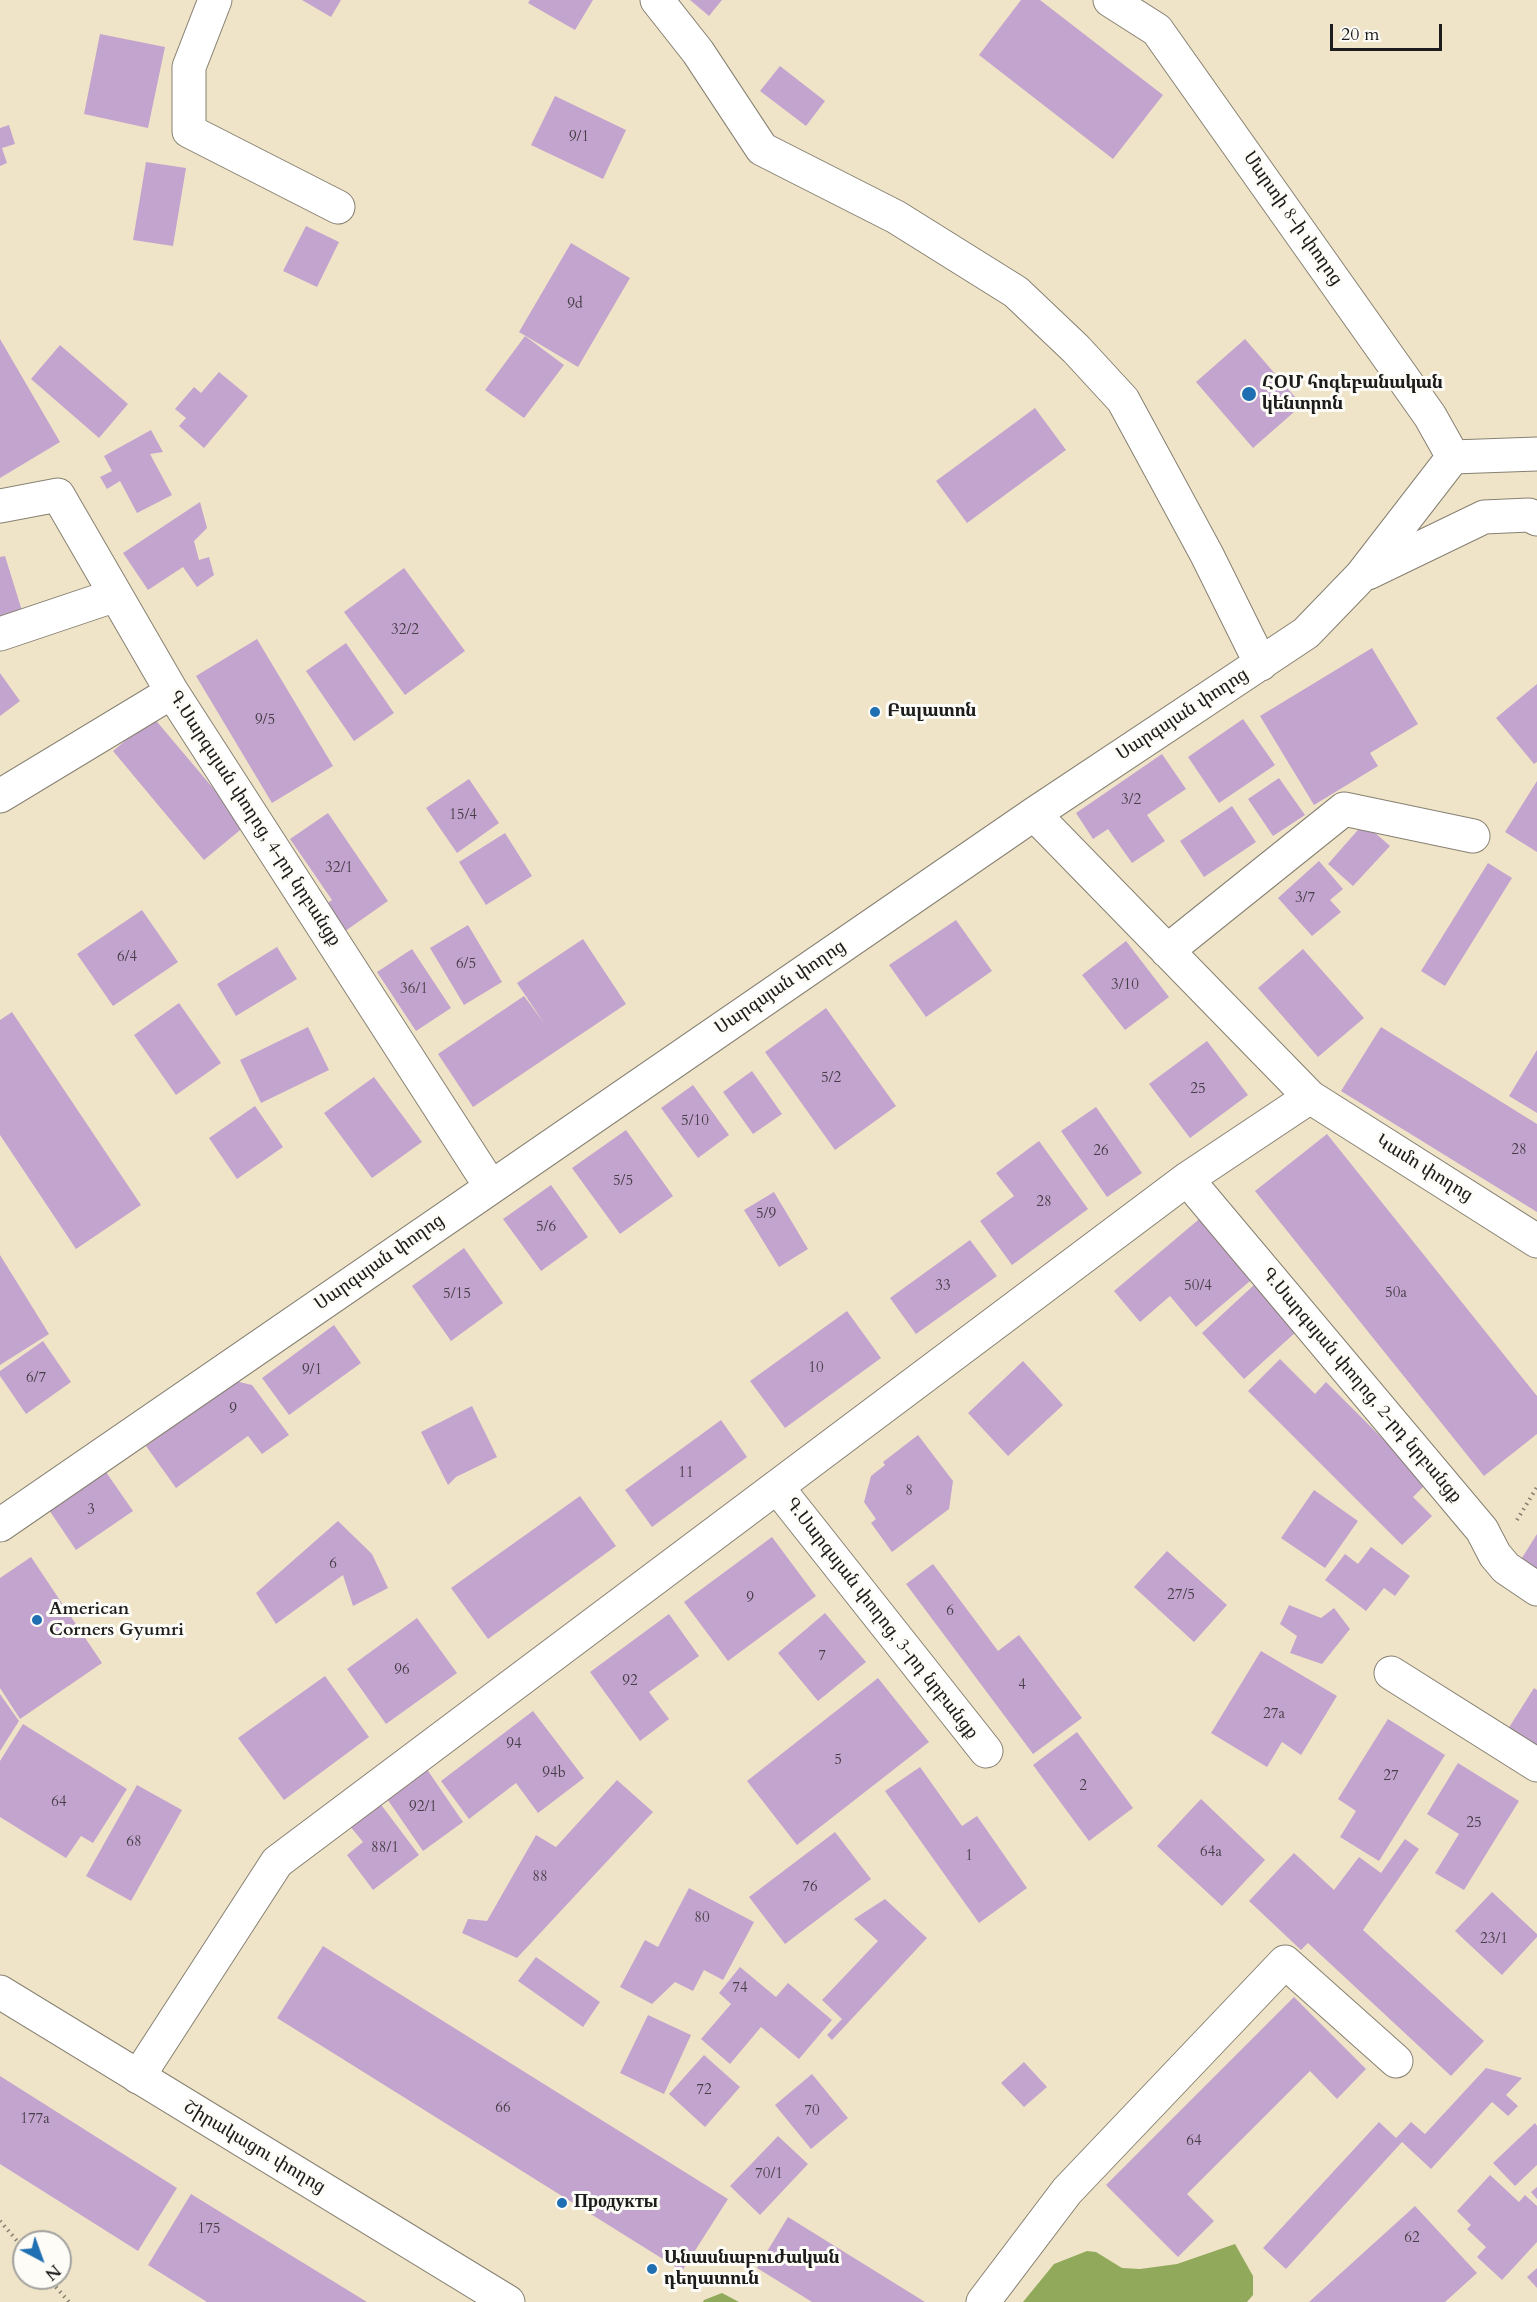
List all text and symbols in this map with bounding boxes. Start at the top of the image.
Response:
scale bar [1333,12,1446,50]
text: 20 m [1341,22,1380,47]
house number: 9/1 [569,129,589,147]
street label: Մարտի 8-ի փողոց [1238,148,1346,290]
house number: 9d [567,296,583,314]
place label: ՀՕՄ հոգեբանական կենտրոն [1262,373,1443,416]
marker: ՀՕՄ հոգեբանական կենտրոն [1240,385,1258,403]
house number: 32/2 [391,622,419,640]
street label: Սարգսյան փողոց [1113,664,1253,766]
street label: Գ.Սարգսյան փողոց, 4-րդ նրբանցք [163,687,345,951]
place label: Բալատոն [887,701,976,723]
marker: Բալատոն [868,705,882,719]
house number: 9/5 [255,712,275,730]
house number: 3/2 [1121,792,1141,810]
house number: 15/4 [449,807,477,825]
house number: 32/1 [325,860,353,878]
house number: 3/7 [1295,890,1315,908]
street label: Սարգսյան փողոց [712,936,850,1040]
house number: 6/4 [117,949,137,967]
house number: 6/5 [456,956,476,974]
house number: 3/10 [1111,977,1139,995]
house number: 36/1 [400,981,428,999]
house number: 5/2 [821,1070,841,1088]
house number: 25 [1190,1081,1206,1099]
house number: 5/10 [681,1113,709,1131]
street label: Կամո փողոց [1372,1131,1476,1207]
house number: 28 [1511,1142,1527,1160]
house number: 26 [1093,1143,1109,1161]
house number: 5/5 [613,1173,633,1191]
house number: 28 [1036,1194,1052,1212]
house number: 5/9 [756,1206,776,1224]
street label: Սարգսյան փողոց [311,1210,449,1316]
house number: 5/6 [536,1219,556,1237]
street label: Գ.Սարգսյան փողոց, 2-րդ նրբանցք [1256,1264,1466,1508]
house number: 33 [935,1278,951,1296]
house number: 50/4 [1184,1278,1212,1296]
house number: 50a [1385,1285,1407,1303]
house number: 5/15 [443,1286,471,1304]
house number: 10 [808,1360,824,1378]
house number: 9/1 [302,1362,322,1380]
house number: 6/7 [26,1370,46,1388]
house number: 9 [229,1401,237,1419]
house number: 11 [678,1465,694,1483]
house number: 8 [905,1483,913,1501]
street label: Գ.Սարգսյան փողոց, 3-րդ նրբանցք [780,1494,982,1744]
house number: 3 [87,1502,95,1520]
house number: 6 [329,1556,337,1574]
house number: 27/5 [1167,1587,1195,1605]
house number: 9 [746,1590,754,1608]
place label: American Corners Gyumri [49,1599,184,1642]
house number: 6 [946,1603,954,1621]
marker: American Corners Gyumri [30,1613,44,1627]
house number: 7 [818,1648,826,1666]
house number: 96 [394,1662,410,1680]
house number: 92 [622,1673,638,1691]
house number: 4 [1018,1677,1026,1695]
house number: 27a [1263,1706,1285,1724]
house number: 94 [506,1736,522,1754]
house number: 5 [834,1752,842,1770]
house number: 94b [542,1765,566,1783]
house number: 27 [1383,1768,1399,1786]
house number: 2 [1079,1778,1087,1796]
house number: 64 [51,1794,67,1812]
house number: 92/1 [409,1799,437,1817]
house number: 25 [1466,1815,1482,1833]
house number: 68 [126,1834,142,1852]
house number: 88/1 [371,1840,399,1858]
house number: 64a [1200,1844,1222,1862]
house number: 1 [965,1848,973,1866]
house number: 88 [532,1869,548,1887]
house number: 76 [802,1879,818,1897]
house number: 80 [694,1910,710,1928]
house number: 23/1 [1480,1931,1508,1949]
house number: 74 [732,1980,748,1998]
house number: 72 [696,2082,712,2100]
street label: Շիրակացու փողոց [179,2097,329,2199]
house number: 66 [495,2100,511,2118]
house number: 70 [804,2103,820,2121]
house number: 177a [20,2111,50,2129]
house number: 64 [1186,2133,1202,2151]
house number: 70/1 [755,2166,783,2184]
place label: Продукты [574,2192,658,2214]
marker: Продукты [555,2196,569,2210]
house number: 175 [197,2221,221,2239]
north arrow [12,2230,72,2290]
house number: 62 [1404,2230,1420,2248]
place label: Անասնաբուժական դեղատուն [664,2248,840,2290]
text: N [40,2259,65,2285]
marker: Անասնաբուժական դեղատուն [645,2262,659,2276]

